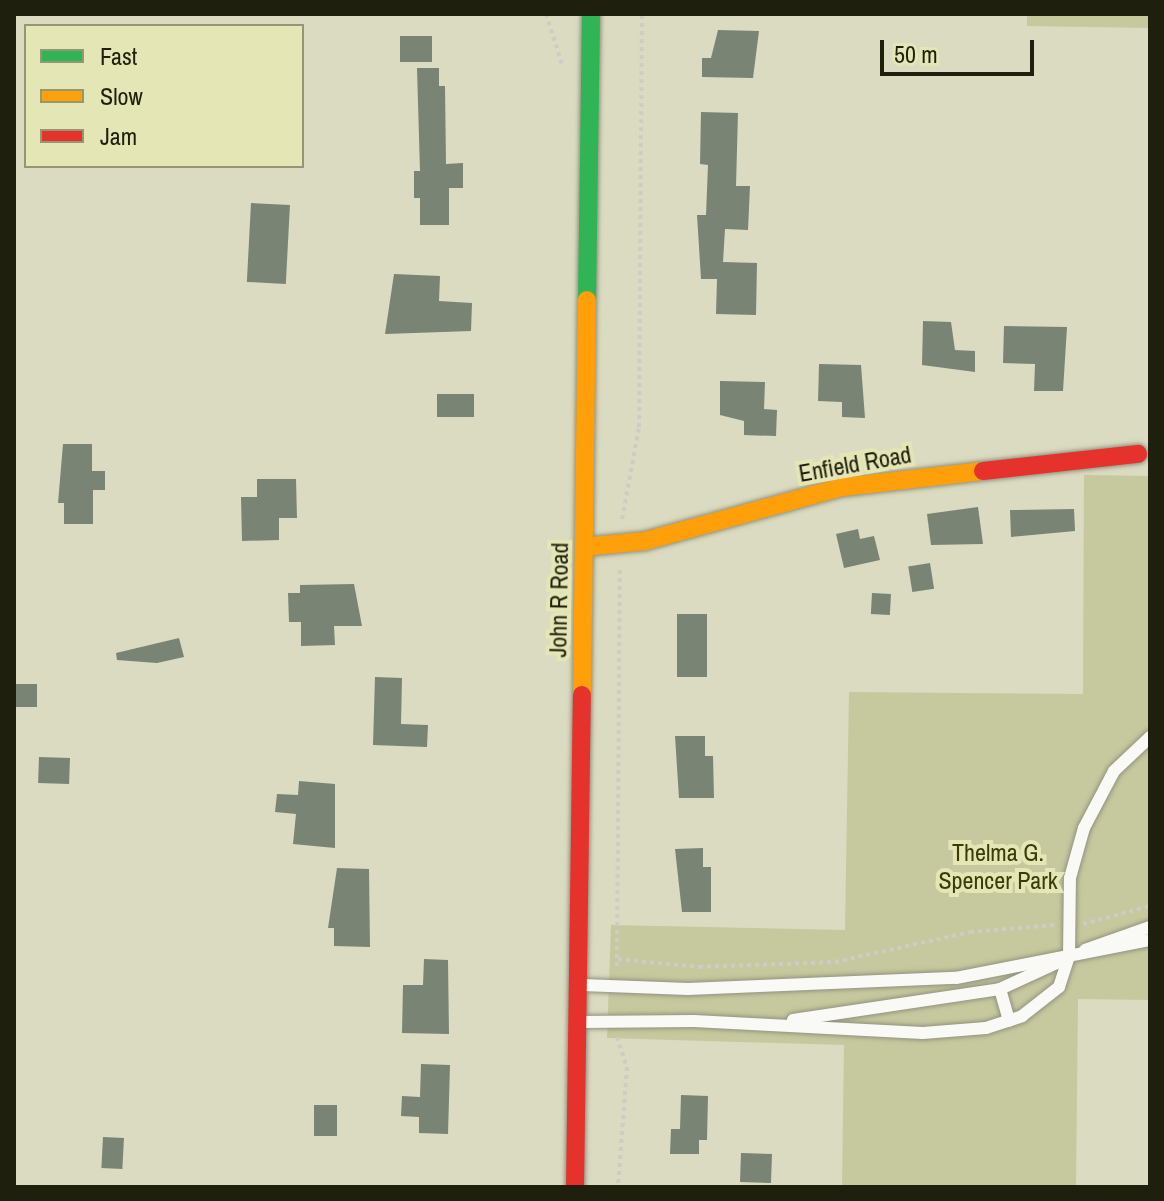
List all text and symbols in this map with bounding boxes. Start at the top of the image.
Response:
legend [24,24,304,168]
scale bar [884,24,1038,74]
text: 50 m [894,38,938,70]
text: Fast [100,40,137,72]
text: Slow [100,80,143,112]
text: Jam [100,120,137,152]
street label: Enfield Road [796,440,914,488]
street label: John R Road [544,542,574,658]
park label: Thelma G. Spencer Park [938,839,1058,895]

